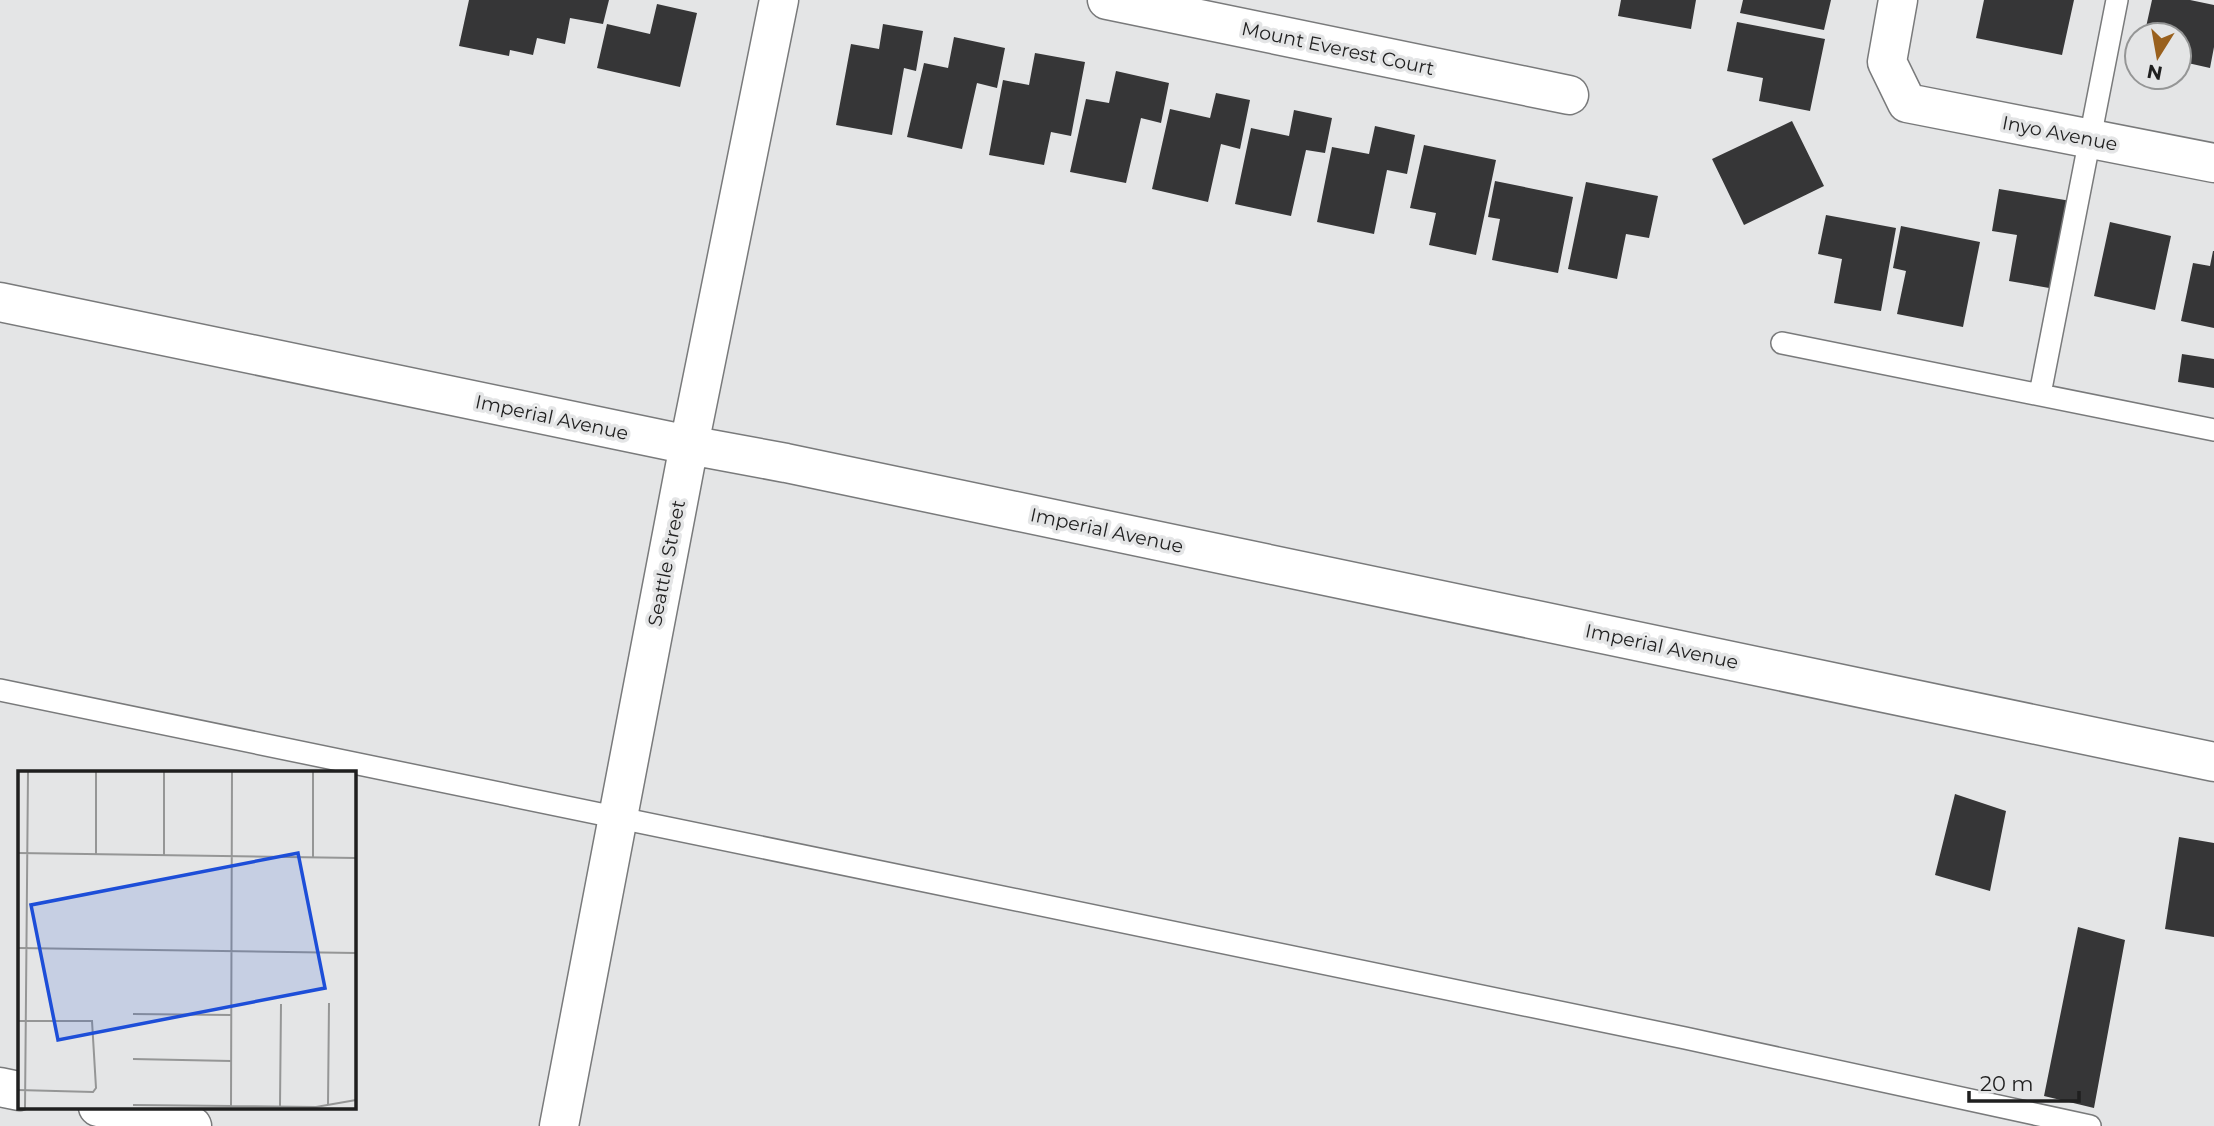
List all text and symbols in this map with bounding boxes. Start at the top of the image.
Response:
street label: Mount Everest Court [1239,17,1437,80]
north arrow [2123,21,2193,91]
text: N [2145,59,2165,85]
street label: Inyo Avenue [2000,111,2119,156]
street label: Imperial Avenue [473,390,631,445]
street label: Seattle Street [643,498,690,628]
street label: Imperial Avenue [1028,503,1186,558]
street label: Imperial Avenue [1583,619,1741,674]
inset map [18,771,355,1108]
scale bar [1969,1060,2079,1104]
text: 20 m [1980,1071,2034,1096]

